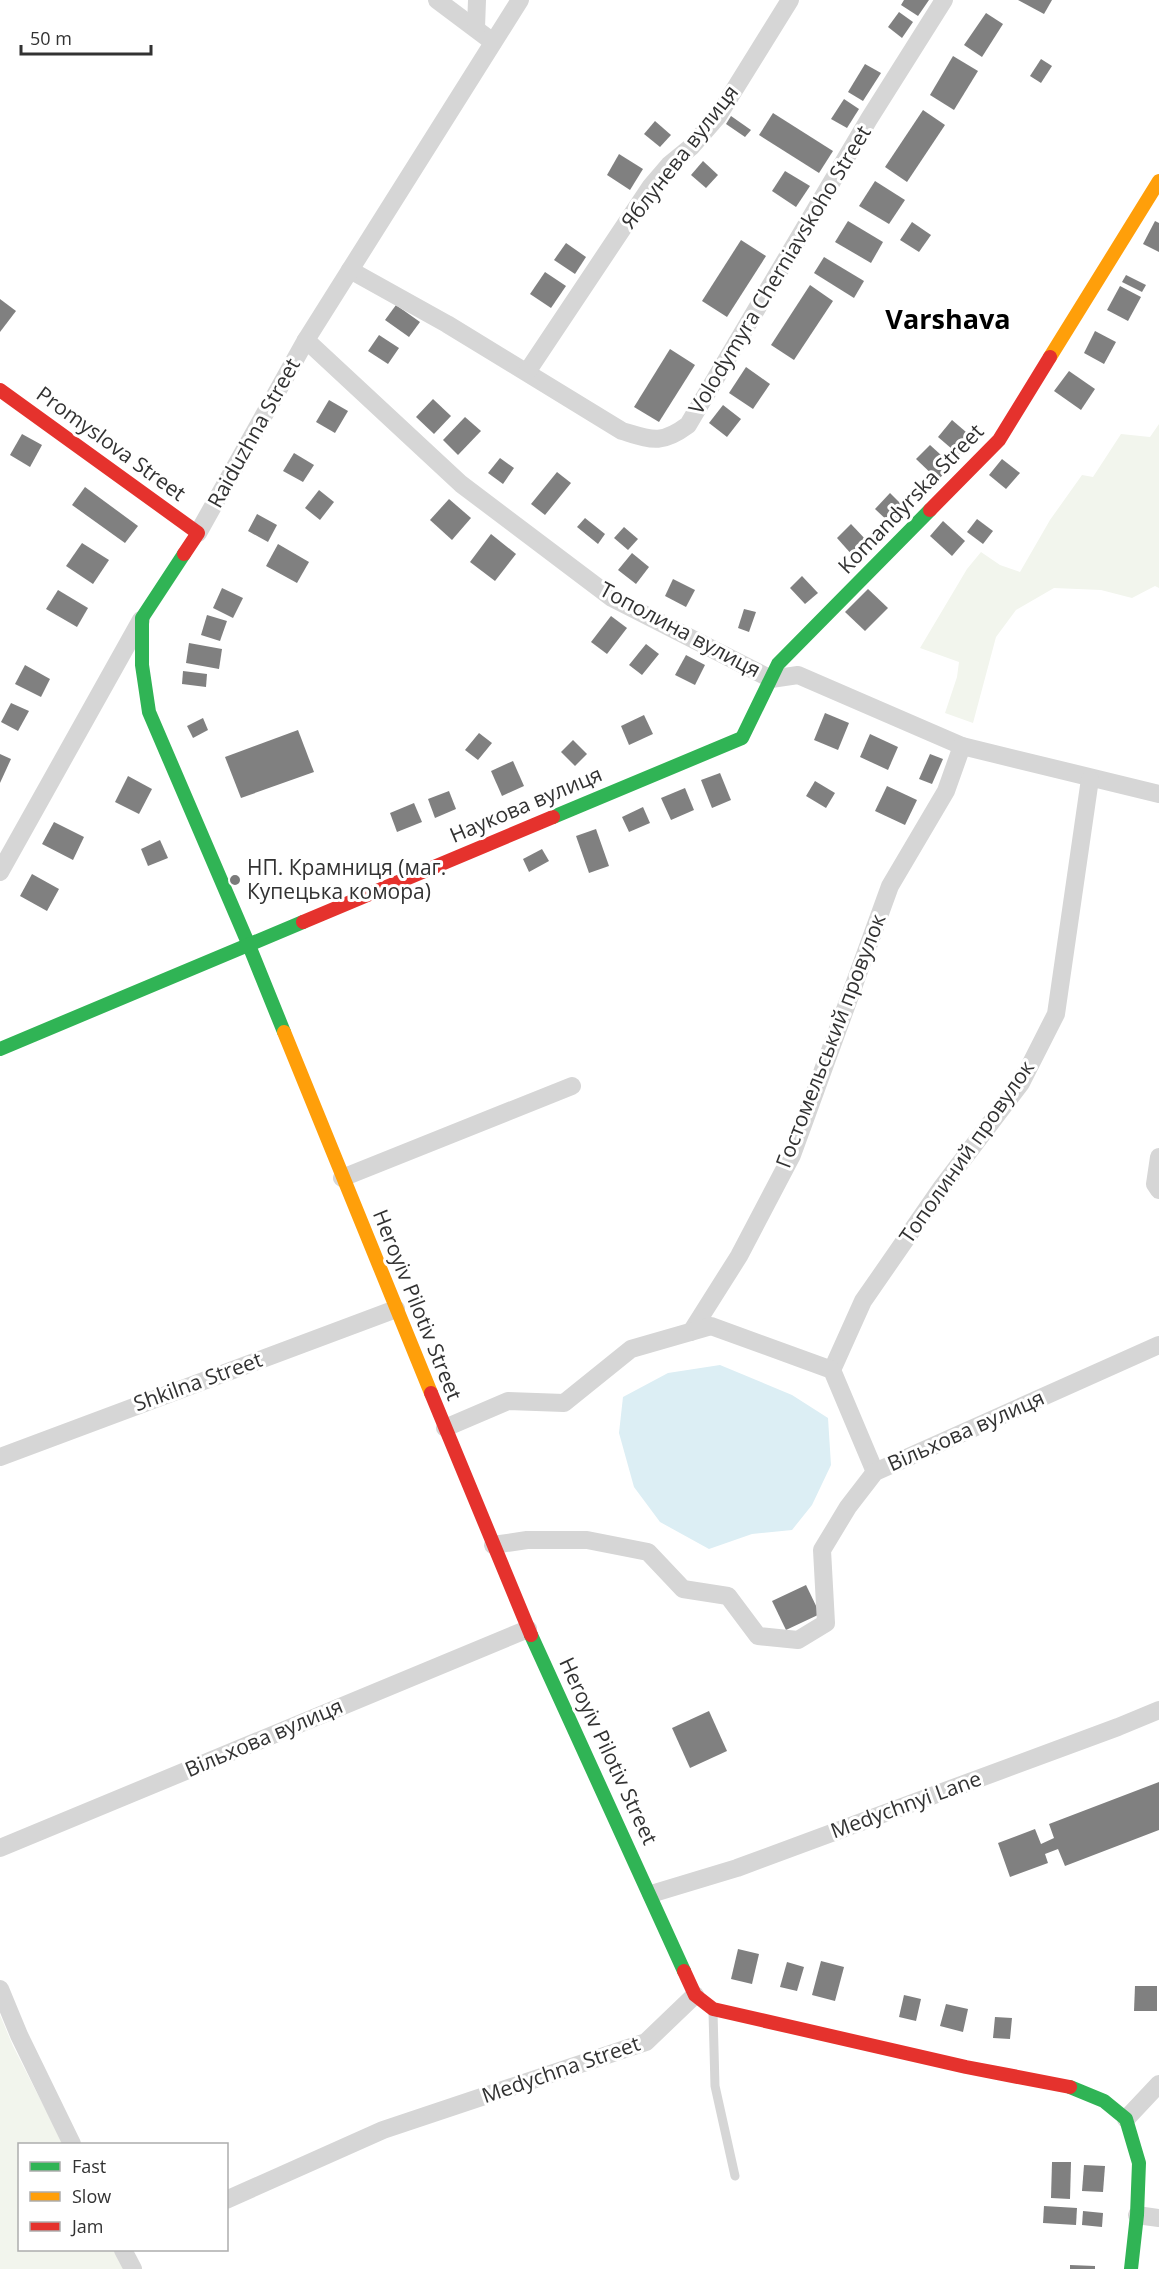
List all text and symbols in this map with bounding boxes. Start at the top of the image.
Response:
scale bar [21,18,152,56]
text: 50 m [30,26,72,50]
street label: Яблунева вулиця [614,79,744,234]
street label: Volodymyra Cherniavskoho Street [682,120,877,419]
district label: Varshava [885,300,1011,337]
street label: Raiduzhna Street [200,353,306,512]
street label: Promyslova Street [31,380,192,507]
street label: Komandyrska Street [831,417,989,579]
street label: Тополина вулиця [595,575,766,683]
street label: Наукова вулиця [445,759,606,849]
place label: НП. Крамниця (маг. Купецька комора) [247,853,446,905]
marker: НП. Крамниця (маг. Купецька комора) [228,873,242,887]
street label: Гостомельський провулок [769,910,892,1172]
street label: Тополиний провулок [892,1054,1040,1248]
street label: Heroyiv Pilotiv Street [367,1205,469,1404]
street label: Shkilna Street [130,1345,266,1417]
street label: Вільхова вулиця [883,1383,1048,1477]
street label: Heroyiv Pilotiv Street [553,1652,665,1849]
street label: Вільхова вулиця [180,1691,347,1783]
street label: Medychnyi Lane [826,1764,985,1844]
street label: Medychna Street [478,2029,644,2109]
legend [18,2143,228,2251]
text: Fast [72,2154,106,2178]
text: Slow [72,2184,111,2208]
text: Jam [70,2214,104,2238]

